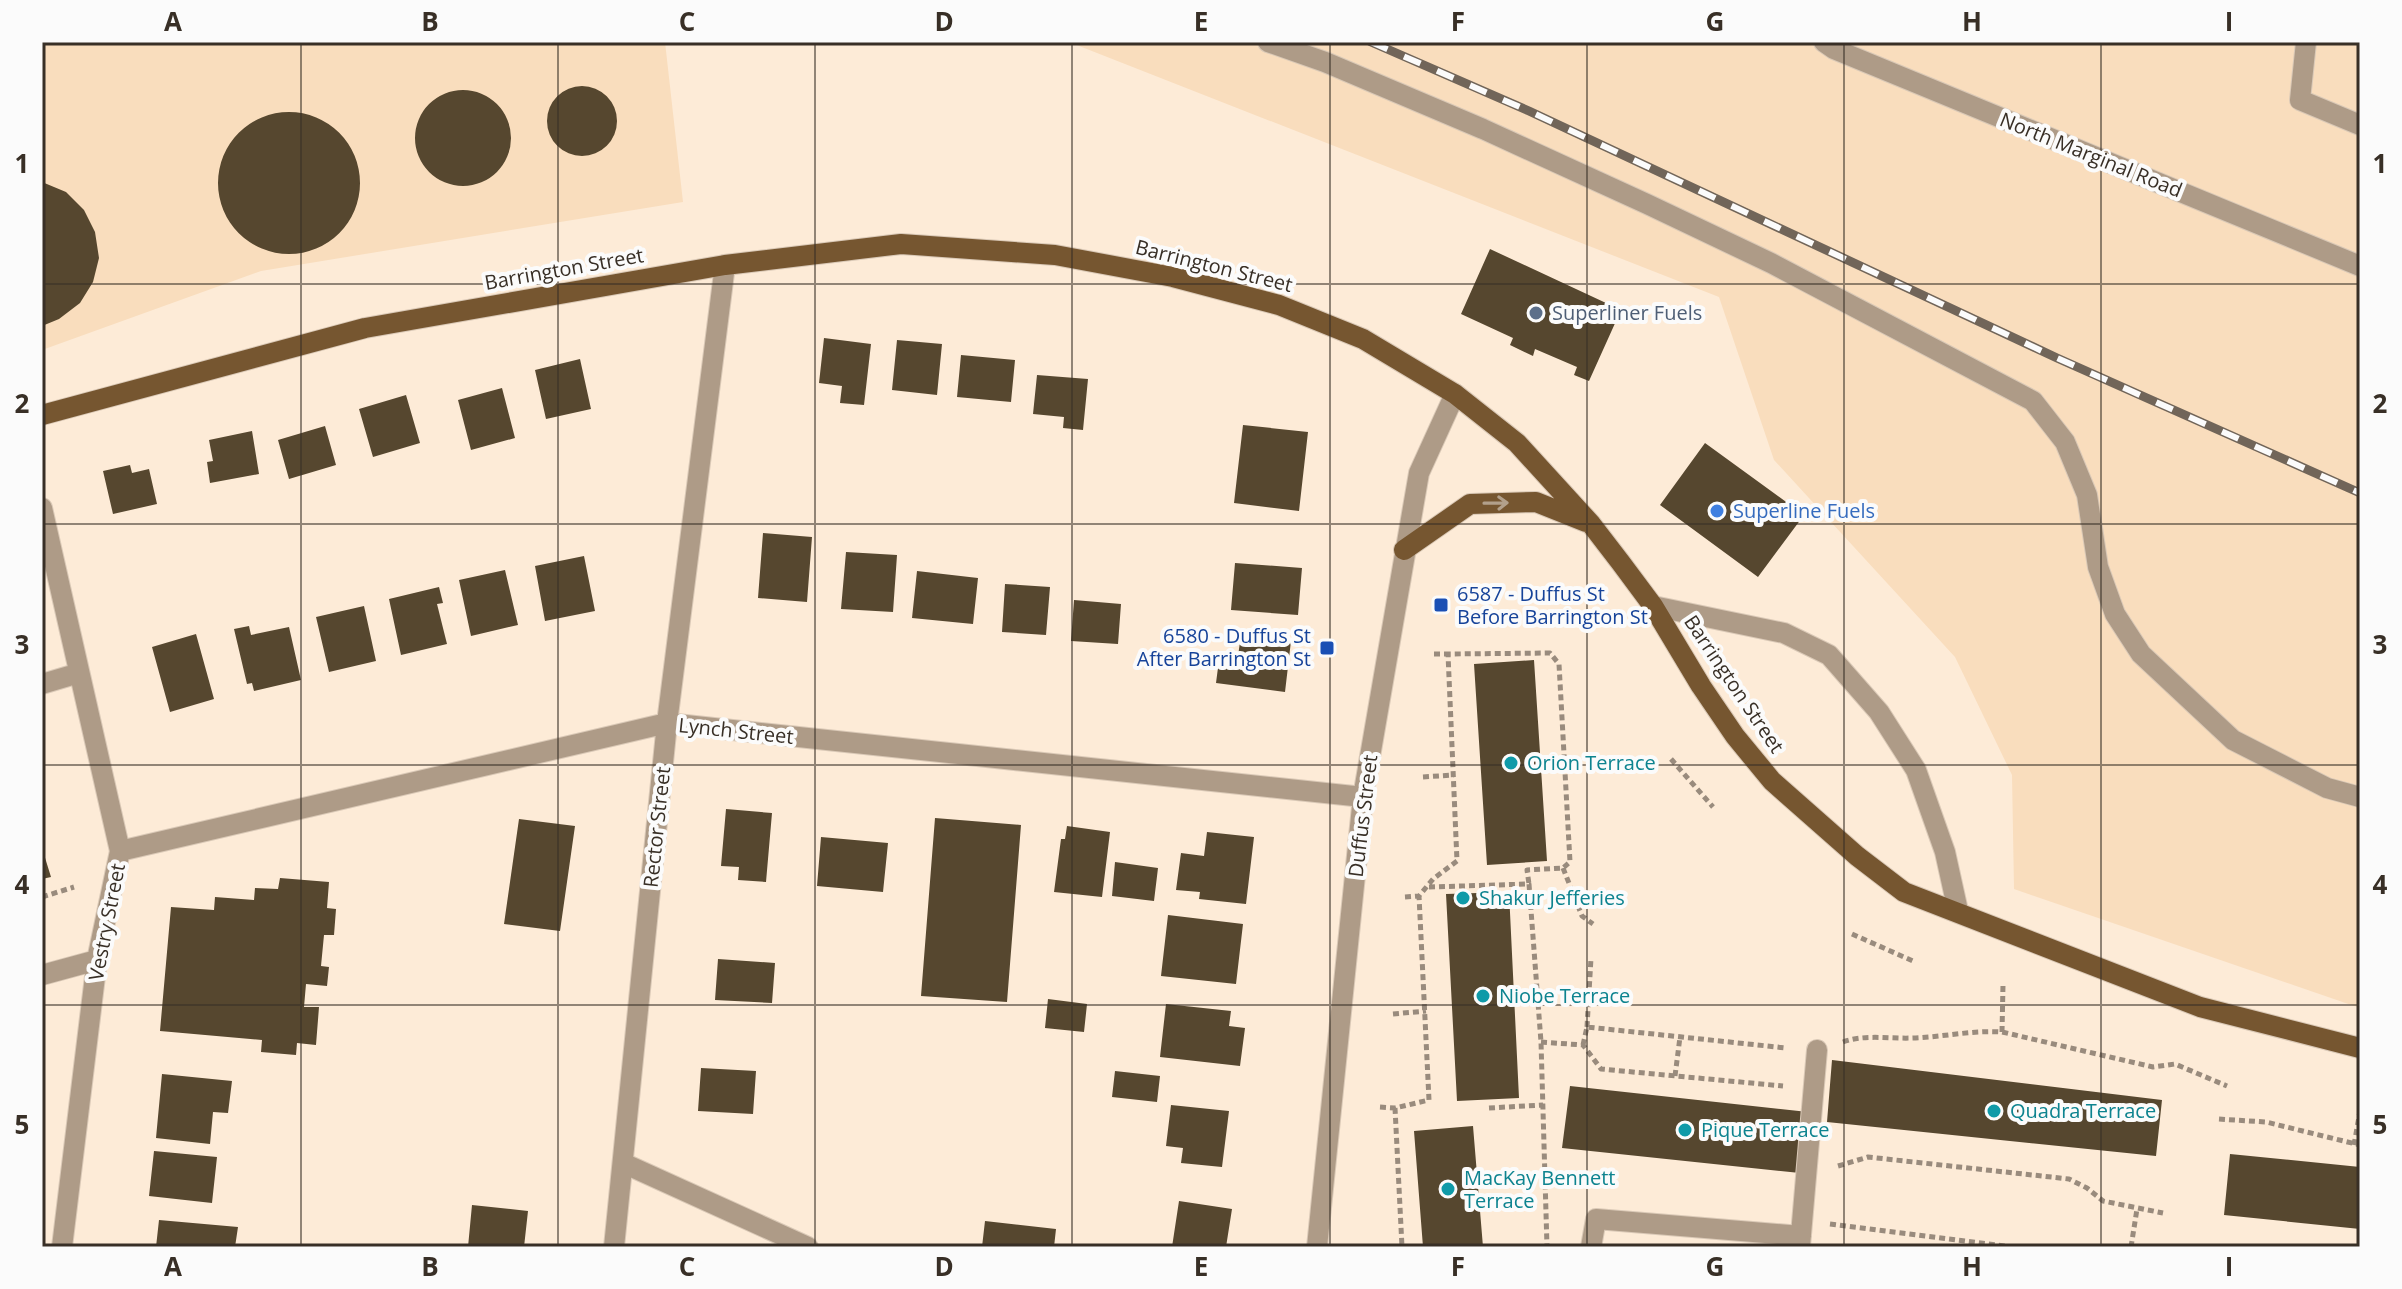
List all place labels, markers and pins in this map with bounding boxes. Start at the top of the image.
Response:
place label: Superliner Fuels [1552,299,1702,326]
marker: Superliner Fuels [1527,304,1545,322]
place label: Superline Fuels [1733,497,1875,524]
marker: Superline Fuels [1708,502,1726,520]
place label: 6587 - Duffus St Before Barrington St [1457,580,1648,630]
marker: 6587 - Duffus St Before Barrington St [1432,596,1450,614]
place label: 6580 - Duffus St After Barrington St [1137,622,1311,672]
marker: 6580 - Duffus St After Barrington St [1318,639,1336,657]
place label: Orion Terrace [1527,749,1656,776]
marker: Orion Terrace [1502,754,1520,772]
place label: Shakur Jefferies [1479,884,1625,911]
marker: Shakur Jefferies [1454,889,1472,907]
place label: Niobe Terrace [1499,982,1630,1009]
marker: Niobe Terrace [1474,987,1492,1005]
place label: Quadra Terrace [2010,1097,2156,1124]
marker: Quadra Terrace [1985,1102,2003,1120]
place label: Pique Terrace [1701,1116,1830,1143]
marker: Pique Terrace [1676,1121,1694,1139]
place label: MacKay Bennett Terrace [1464,1164,1615,1214]
marker: MacKay Bennett Terrace [1439,1180,1457,1198]

